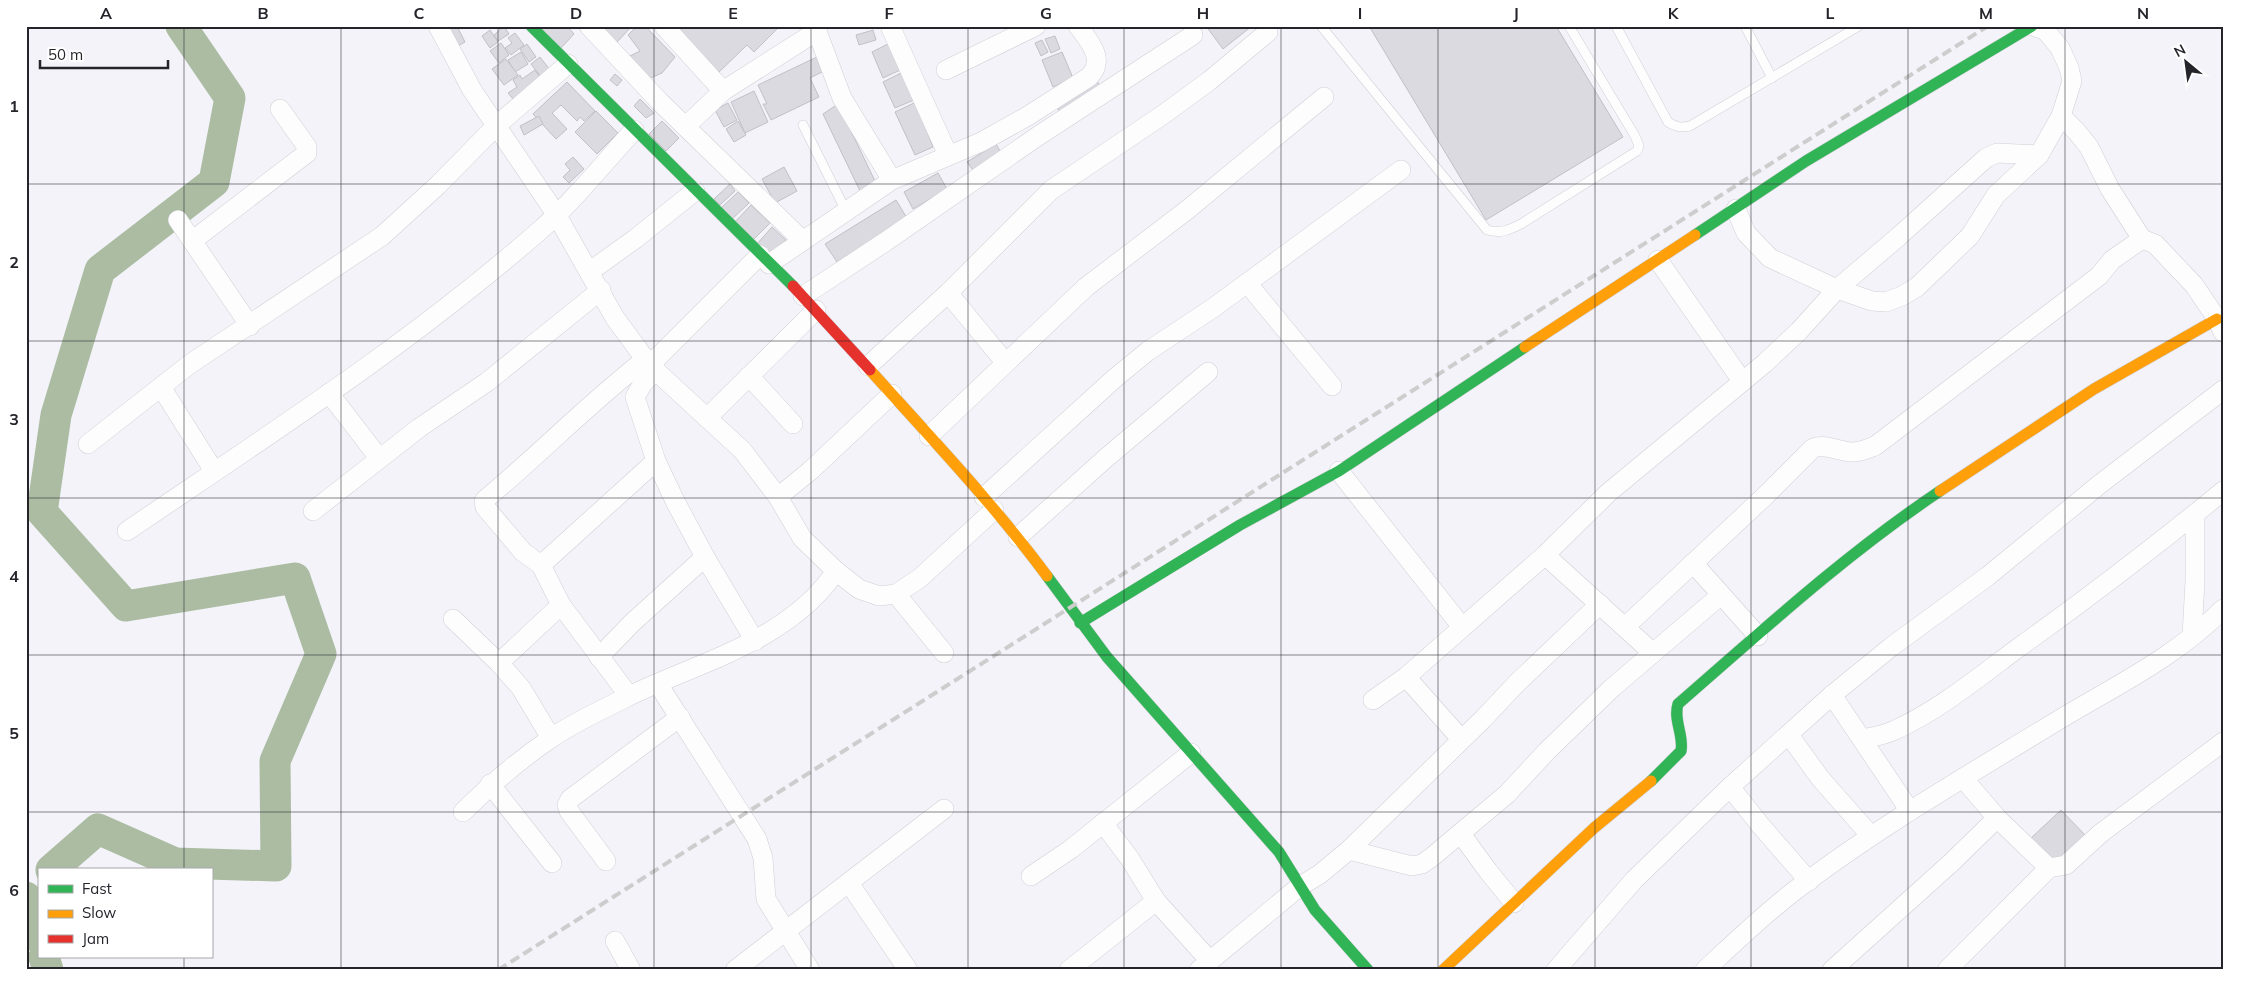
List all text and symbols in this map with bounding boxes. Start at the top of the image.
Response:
text: A [100,3,112,23]
text: B [257,3,269,23]
text: C [414,3,425,23]
text: D [570,3,582,23]
text: E [728,3,738,23]
text: F [884,3,894,23]
text: G [1040,3,1052,23]
text: H [1197,3,1209,23]
text: I [1358,3,1362,23]
text: J [1513,3,1519,23]
text: K [1668,3,1680,23]
text: L [1826,3,1835,23]
text: M [1979,3,1993,23]
text: N [2137,3,2149,23]
scale bar [40,38,168,70]
north arrow [2162,38,2212,88]
text: N [2171,40,2189,61]
text: 50 m [48,45,83,64]
text: 1 [9,96,19,116]
text: 2 [9,252,19,272]
text: 3 [9,409,19,429]
text: 4 [9,566,19,586]
text: 5 [9,723,19,743]
legend [38,868,212,958]
text: Fast [82,879,112,898]
text: 6 [9,880,19,900]
text: Slow [82,903,116,922]
text: Jam [82,929,109,948]

